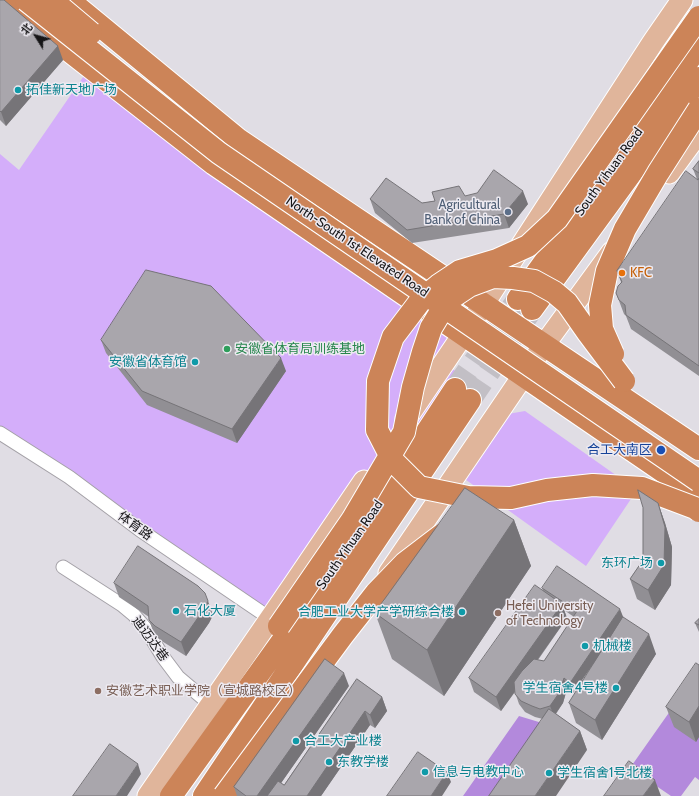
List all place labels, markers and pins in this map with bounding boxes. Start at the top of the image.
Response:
place label: 拓佳新天地广场 [26,82,117,98]
marker: 拓佳新天地广场 [13,85,23,95]
place label: Agricultural Bank of China [424,197,500,228]
marker: Agricultural Bank of China [503,207,513,217]
place label: KFC [630,265,652,281]
marker: KFC [617,268,627,278]
place label: 安徽省体育局训练基地 [235,341,365,357]
marker: 安徽省体育局训练基地 [222,344,232,354]
place label: 安徽省体育馆 [109,354,187,370]
marker: 安徽省体育馆 [190,357,200,367]
place label: 合工大南区 [587,442,652,458]
marker: 合工大南区 [655,444,667,456]
place label: 东环广场 [601,555,653,571]
marker: 东环广场 [656,558,666,568]
place label: Hefei University of Technology [506,598,594,629]
place label: 石化大厦 [184,603,236,619]
place label: 合肥工业大学产学研综合楼 [298,604,454,620]
marker: 石化大厦 [171,606,181,616]
marker: 合肥工业大学产学研综合楼 [457,607,467,617]
marker: Hefei University of Technology [493,608,503,618]
place label: 机械楼 [593,638,632,654]
marker: 机械楼 [580,641,590,651]
place label: 学生宿舍4号楼 [522,680,608,696]
place label: 安徽艺术职业学院（宣城路校区） [106,683,301,699]
marker: 学生宿舍4号楼 [611,683,621,693]
marker: 安徽艺术职业学院（宣城路校区） [93,686,103,696]
place label: 合工大产业楼 [304,733,382,749]
marker: 合工大产业楼 [291,736,301,746]
place label: 东教学楼 [337,754,389,770]
marker: 东教学楼 [324,757,334,767]
place label: 信息与电教中心 [433,764,524,780]
place label: 学生宿舍1号北楼 [557,765,652,781]
marker: 信息与电教中心 [420,767,430,777]
marker: 学生宿舍1号北楼 [544,768,554,778]

